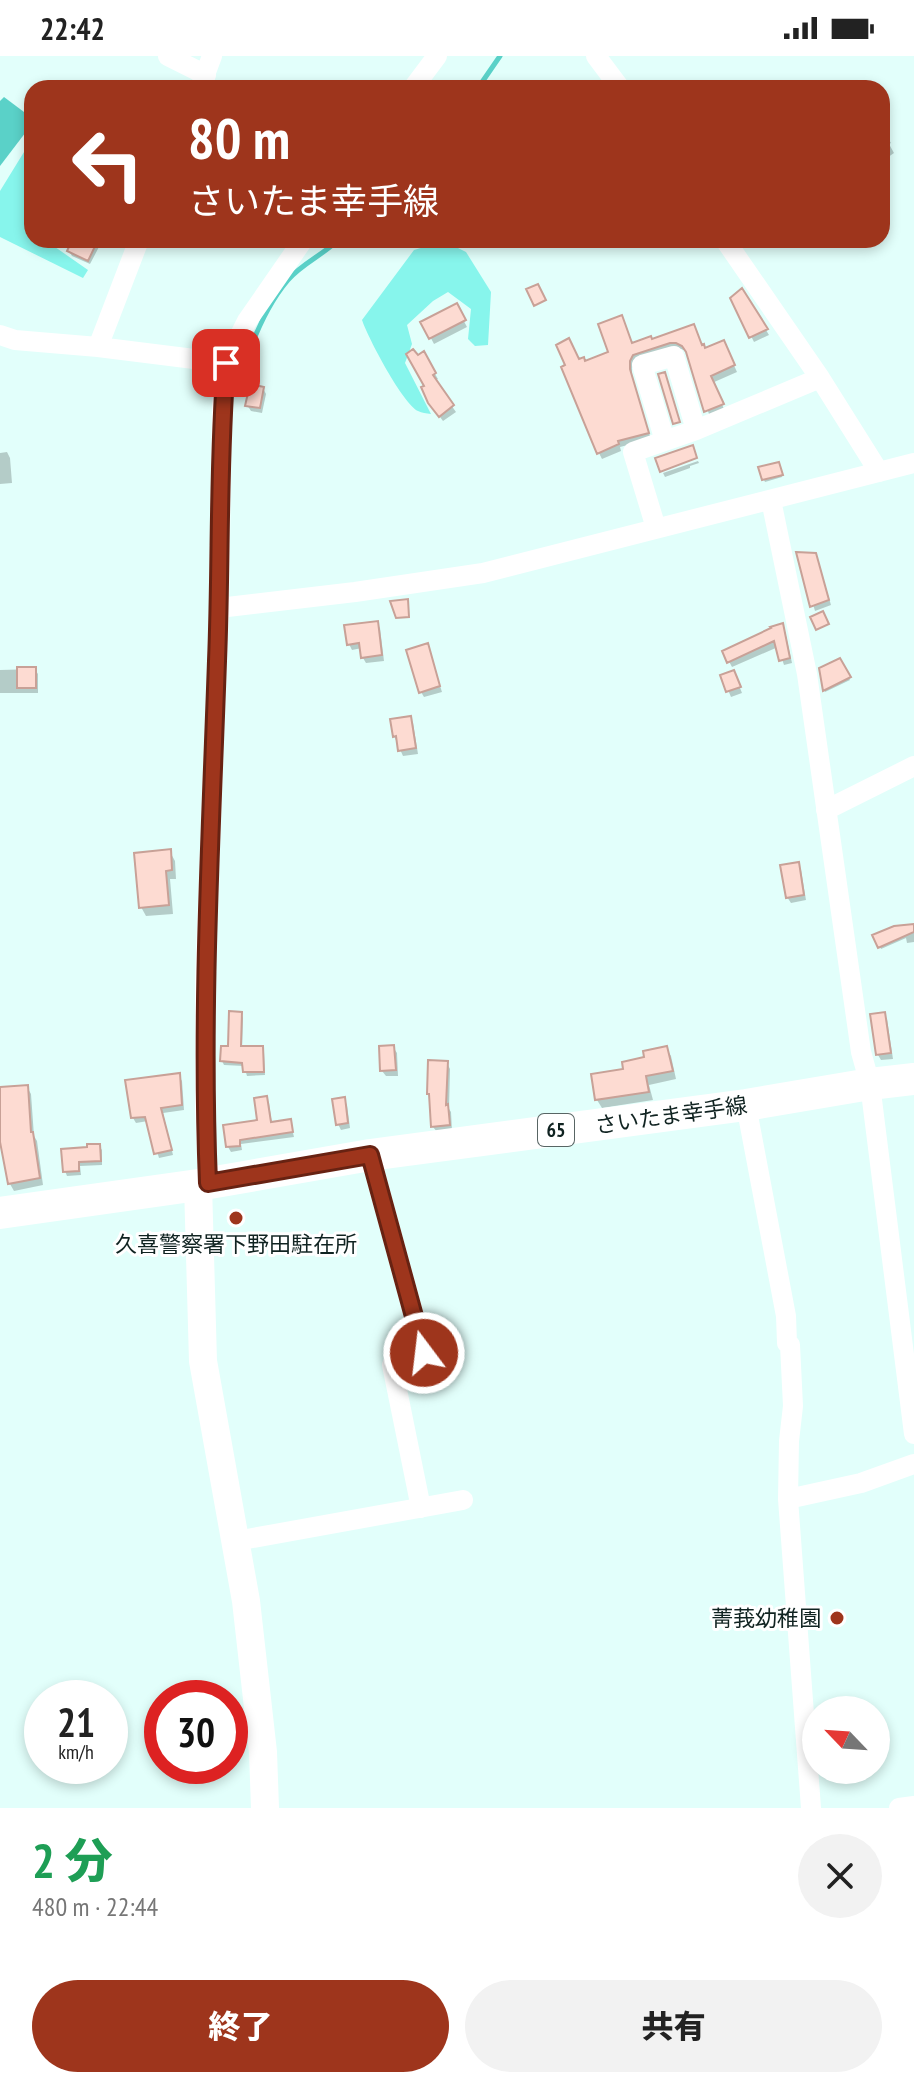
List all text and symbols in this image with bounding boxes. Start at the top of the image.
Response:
text: 22:42 [40,9,105,48]
text: 80 m [188,102,290,174]
icon: left [56,112,160,216]
text: さいたま幸手線 [188,177,439,224]
pin [192,329,260,397]
icon: arrive [204,341,248,385]
street label: さいたま幸手線 [593,1090,749,1140]
road number: 65 [538,1114,574,1146]
marker: 久喜警察署下野田駐在所 [227,1209,245,1227]
place label: 久喜警察署下野田駐在所 [115,1230,357,1258]
position arrow [382,1311,466,1395]
place label: 菁莪幼稚園 [711,1604,821,1632]
marker: 菁莪幼稚園 [828,1609,846,1627]
speed limit sign: 30 [144,1680,248,1784]
text: 21 [57,1696,95,1748]
north arrow [802,1696,890,1784]
map controls [802,1696,890,1784]
text: km/h [58,1739,94,1765]
text: 2 分 [32,1829,113,1891]
button: close [798,1834,882,1918]
text: 480 m · 22:44 [32,1890,158,1923]
button: 終了 [32,1980,449,2072]
button: 共有 [465,1980,882,2072]

